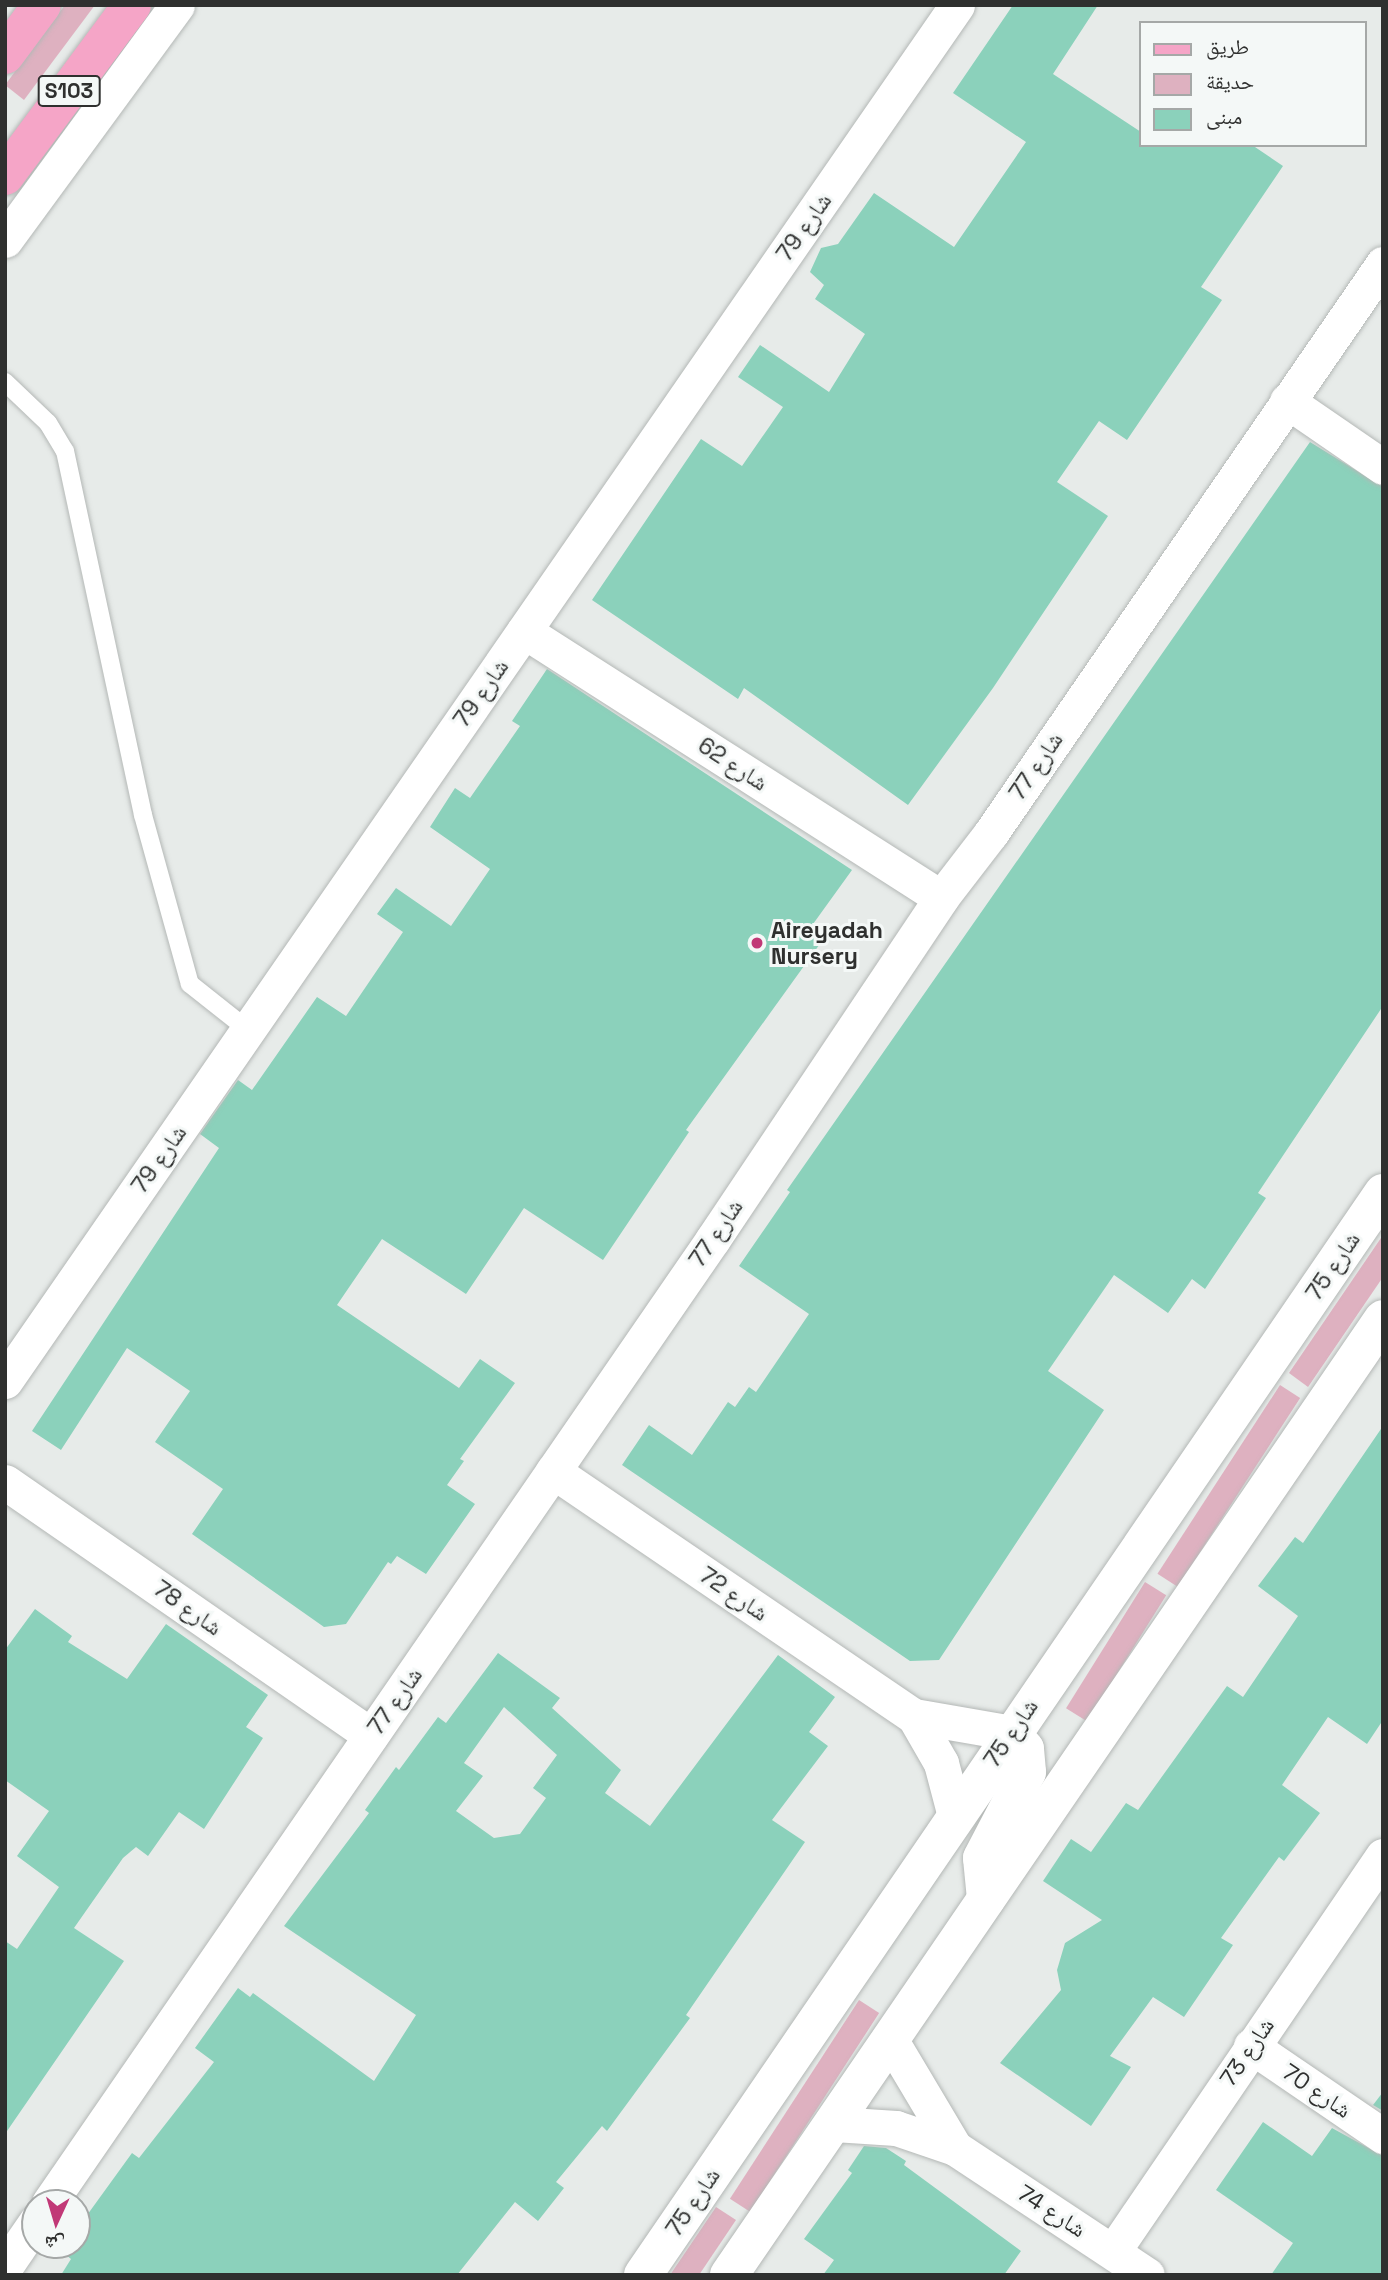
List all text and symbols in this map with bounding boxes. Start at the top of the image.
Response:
legend [1140,21,1367,147]
text: طريق [1206,33,1249,60]
text: حديقة [1206,68,1254,95]
road number: S103 [38,74,100,108]
text: مبنى [1206,103,1242,130]
street label: شارع 79 [771,188,837,266]
street label: شارع 79 [448,654,514,732]
street label: شارع 77 [1003,727,1069,805]
street label: شارع 62 [693,731,773,797]
place label: Aireyadah Nursery [771,916,883,970]
marker: Aireyadah Nursery [749,935,765,951]
street label: شارع 79 [126,1120,192,1198]
street label: شارع 77 [683,1194,749,1272]
street label: شارع 75 [1300,1227,1366,1305]
street label: شارع 72 [695,1561,773,1627]
street label: شارع 78 [149,1575,227,1641]
street label: شارع 77 [362,1662,428,1740]
street label: شارع 75 [978,1694,1044,1772]
street label: شارع 73 [1214,2013,1280,2091]
street label: شارع 70 [1277,2058,1357,2124]
street label: شارع 75 [660,2163,726,2241]
street label: شارع 74 [1013,2179,1091,2243]
north arrow [21,2189,91,2259]
text: ش [44,2230,66,2257]

